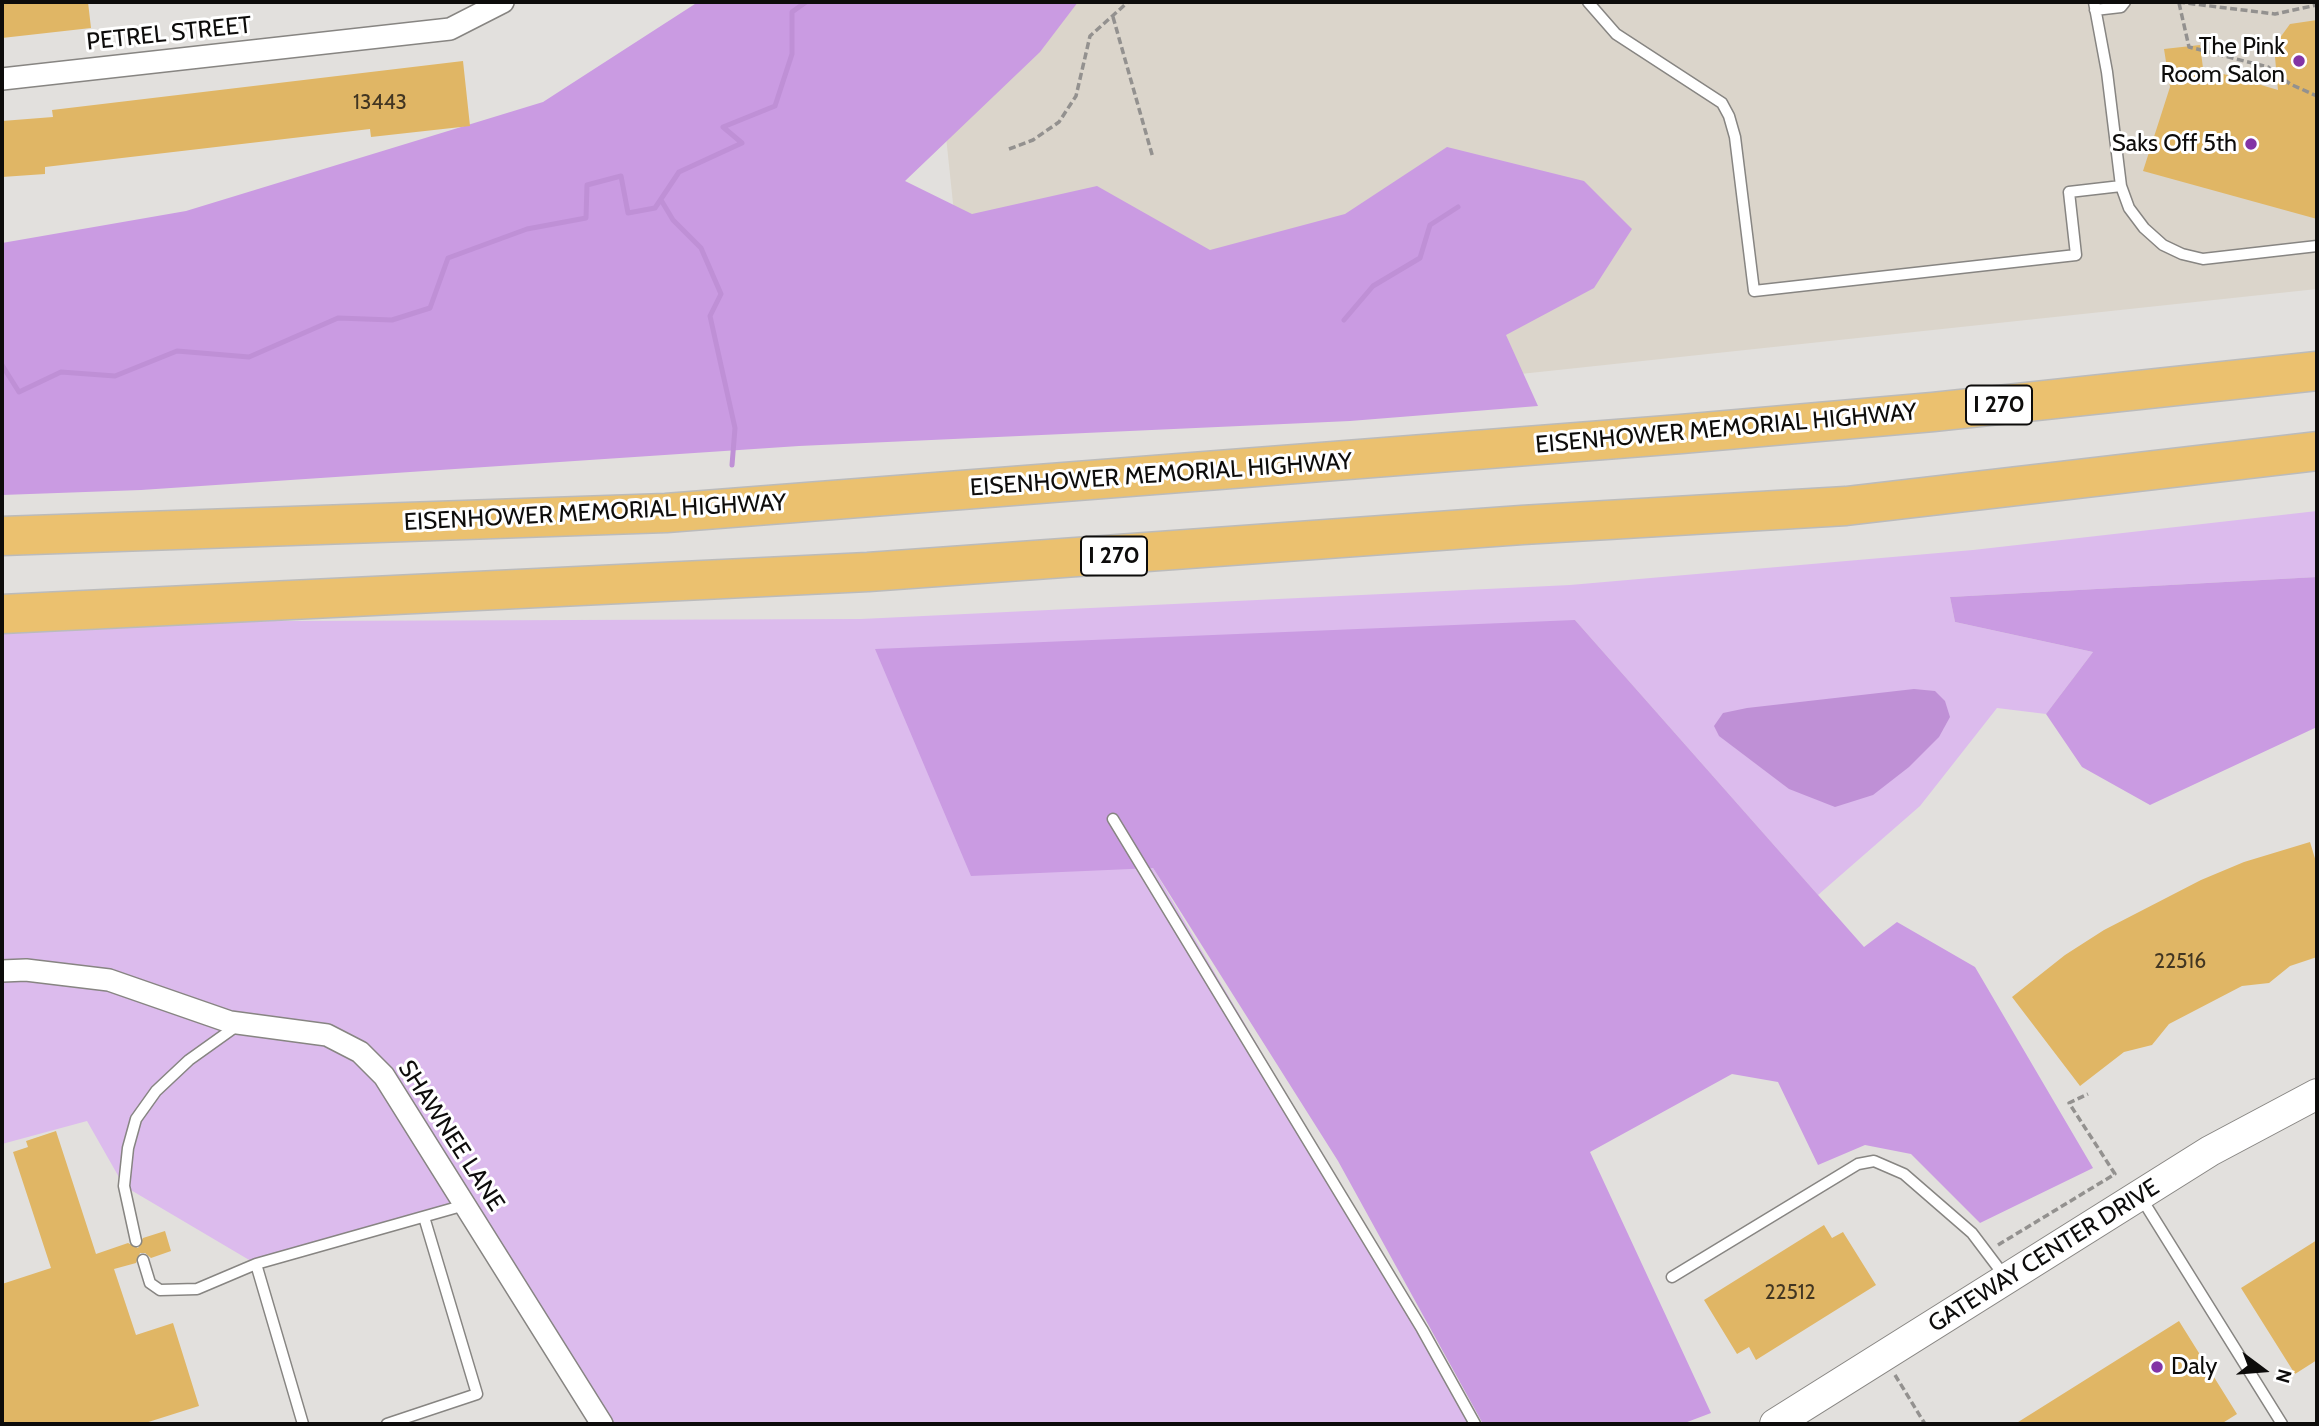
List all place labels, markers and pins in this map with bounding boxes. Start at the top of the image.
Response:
place label: The Pink Room Salon [2160,33,2285,89]
marker: The Pink Room Salon [2291,53,2307,69]
place label: Saks Off 5th [2112,130,2237,158]
marker: Saks Off 5th [2243,136,2259,152]
place label: Daly [2171,1353,2217,1381]
marker: Daly [2149,1359,2165,1375]

